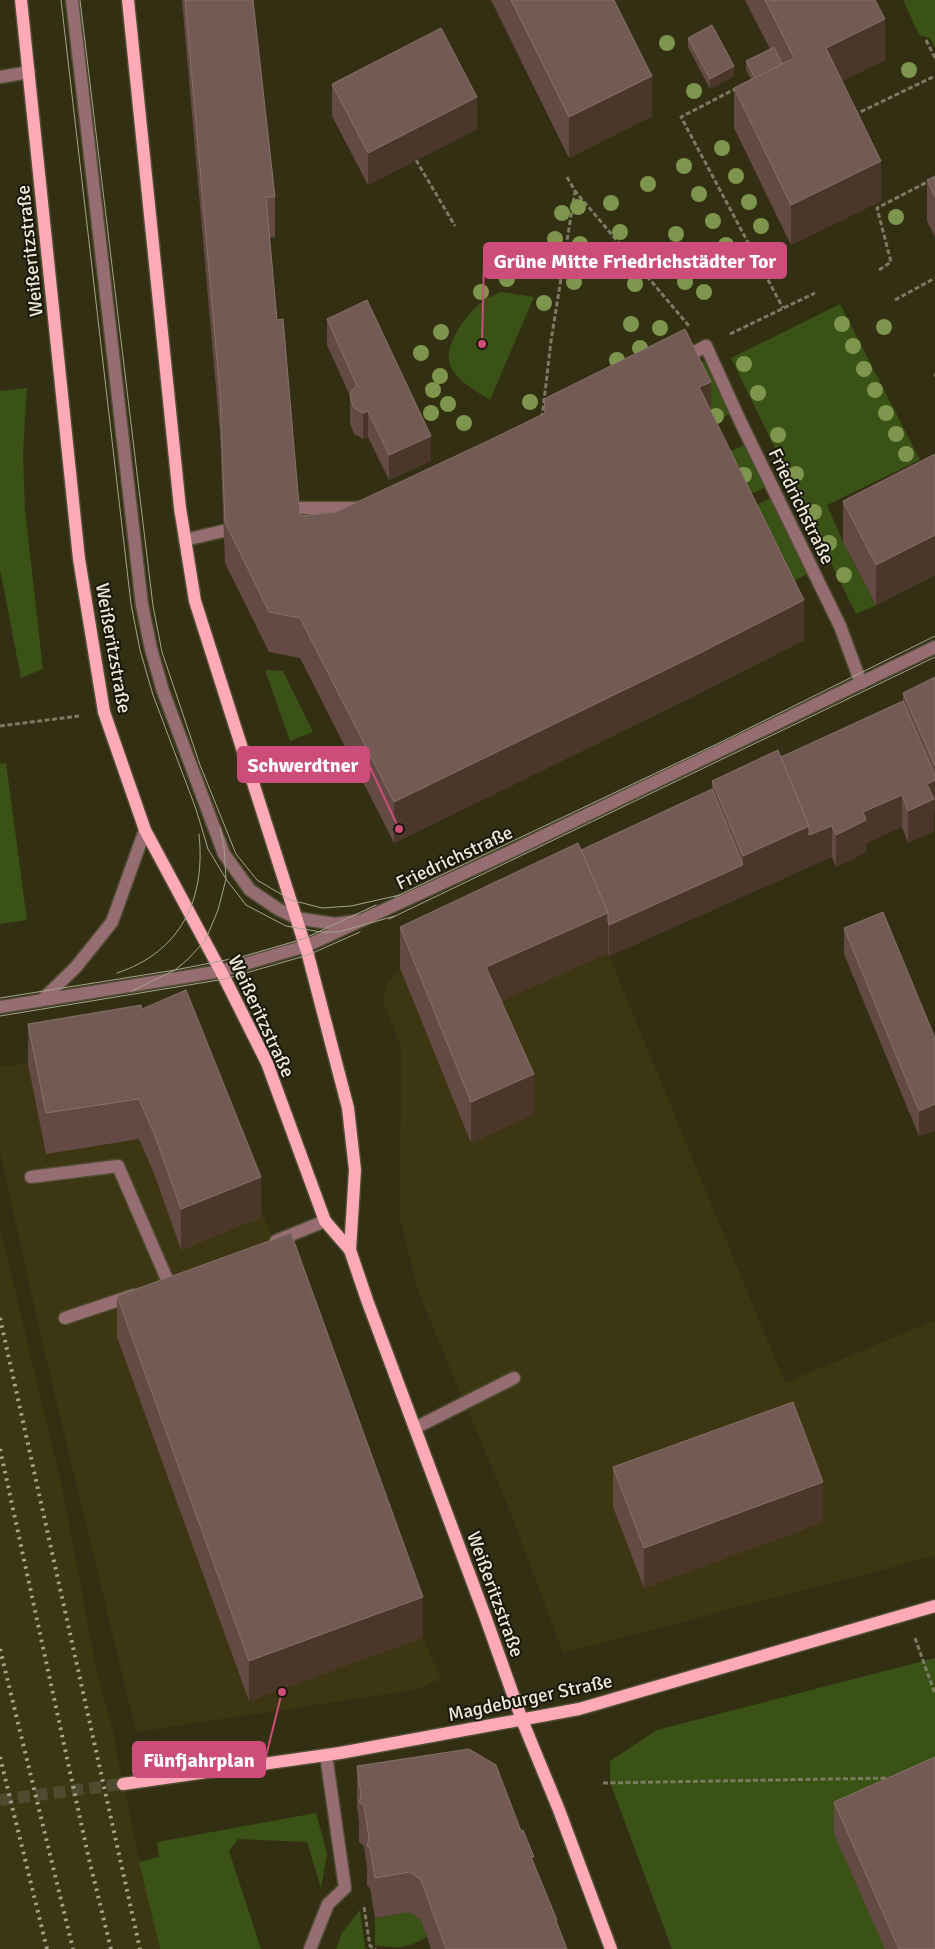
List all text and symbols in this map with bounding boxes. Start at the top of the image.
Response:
street label: Weißeritzstraße [11,184,49,318]
callout: Grüne Mitte Friedrichstädter Tor [484,243,786,278]
text: Grüne Mitte Friedrichstädter Tor [494,249,776,274]
street label: Friedrichstraße [763,444,840,568]
street label: Weißeritzstraße [90,581,136,715]
callout: Schwerdtner [238,747,369,782]
text: Schwerdtner [247,753,359,778]
street label: Friedrichstraße [392,820,517,895]
street label: Weißeritzstraße [222,952,300,1081]
street label: Weißeritzstraße [461,1528,529,1660]
street label: Magdeburger Straße [446,1669,615,1727]
callout: Fünfjahrplan [133,1742,265,1777]
text: Fünfjahrplan [143,1748,255,1773]

